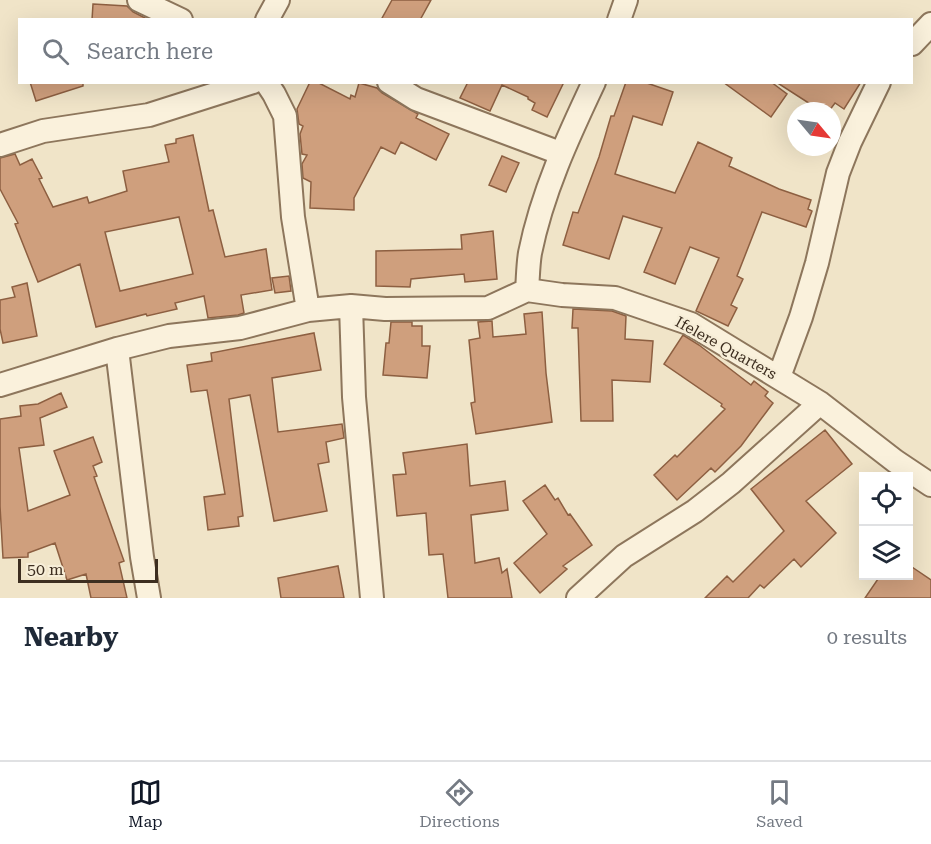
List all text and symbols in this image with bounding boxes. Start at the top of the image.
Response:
search box [18,18,913,84]
icon: search [39,35,72,68]
text: Search here [87,39,213,64]
north arrow [787,102,841,156]
street label: Ifelere Quarters [672,313,780,383]
map controls [859,472,913,580]
button: locate [859,472,913,526]
button: layers [859,526,913,580]
scale bar [18,556,158,584]
text: 50 m [27,560,64,579]
text: Nearby [24,622,118,652]
text: 0 results [827,625,907,649]
tab: Map [128,776,163,831]
tab: Directions [419,776,500,831]
tab: Saved [756,776,803,831]

